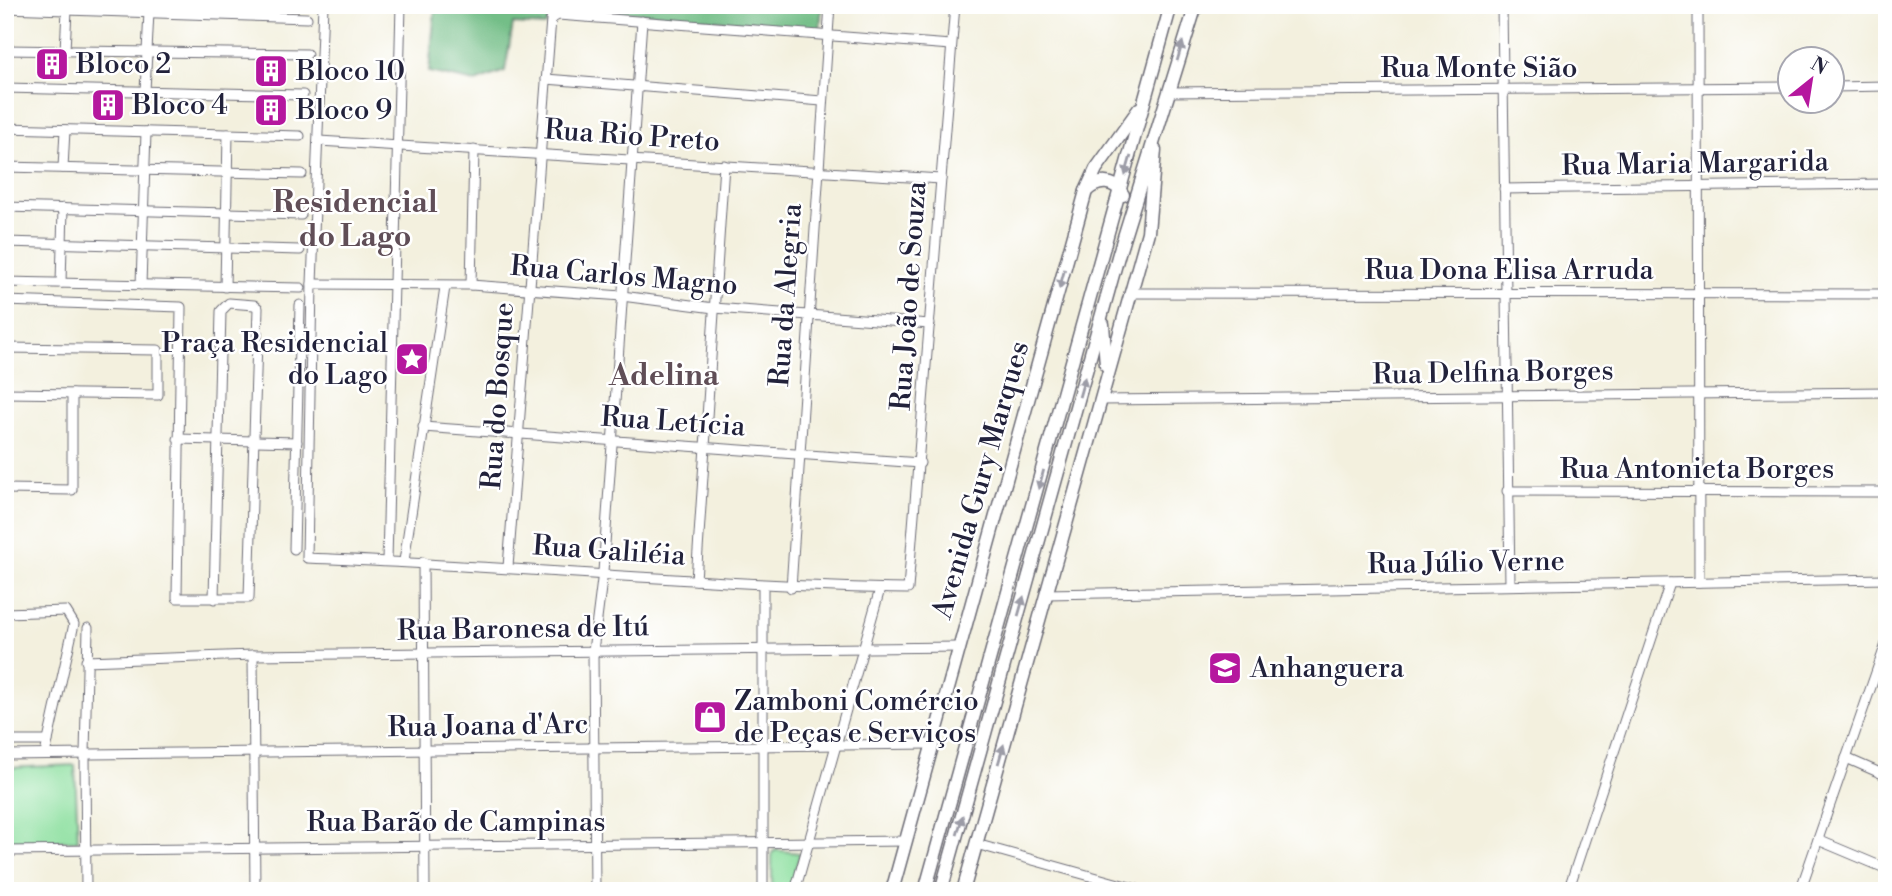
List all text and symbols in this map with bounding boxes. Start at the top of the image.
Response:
one-way arrow [1176,40,1186,61]
building icon: Bloco 2 [33,45,71,83]
north arrow [1776,46,1846,116]
place label: Bloco 2 [75,47,171,82]
street label: Rua Monte Sião [1380,51,1578,86]
building icon: Bloco 10 [252,52,290,90]
text: N [1806,52,1832,80]
place label: Bloco 10 [295,54,405,89]
building icon: Bloco 4 [89,86,127,124]
place label: Bloco 4 [131,88,228,123]
building icon: Bloco 9 [252,91,290,129]
place label: Bloco 9 [295,93,392,128]
street label: Rua Rio Preto [543,112,721,160]
street label: Rua Maria Margarida [1561,144,1830,184]
one-way arrow [1122,155,1132,176]
street label: Rua João de Souza [884,179,935,412]
district label: Residencial do Lago [273,184,438,256]
street label: Rua da Alegria [762,201,810,388]
street label: Rua Carlos Magno [509,249,739,303]
street label: Rua Dona Elisa Arruda [1364,253,1654,288]
one-way arrow [1056,268,1067,290]
street label: Rua do Bosque [474,301,522,491]
place label: Praça Residencial do Lago [161,326,388,393]
street label: Avenida Gury Marques [924,337,1037,624]
place icon: Praça Residencial do Lago [393,340,431,378]
street label: Rua Delfina Borges [1372,353,1614,393]
district label: Adelina [608,357,720,395]
one-way arrow [1077,376,1088,398]
street label: Rua Letícia [600,399,747,445]
street label: Rua Antonieta Borges [1560,452,1834,487]
one-way arrow [1036,469,1046,490]
street label: Rua Galiléia [531,528,688,574]
street label: Rua Júlio Verne [1367,544,1565,582]
one-way arrow [1016,595,1027,617]
street label: Rua Baronesa de Itú [397,609,649,649]
school or university icon: Anhanguera [1206,649,1244,687]
place label: Anhanguera [1249,651,1405,686]
place label: Zamboni Comércio de Peças e Serviços [734,684,979,751]
shop icon: Zamboni Comércio de Peças e Serviços [691,698,729,736]
street label: Rua Joana d'Arc [387,707,589,745]
one-way arrow [996,743,1007,765]
street label: Rua Barão de Campinas [307,805,605,840]
one-way arrow [955,814,965,835]

